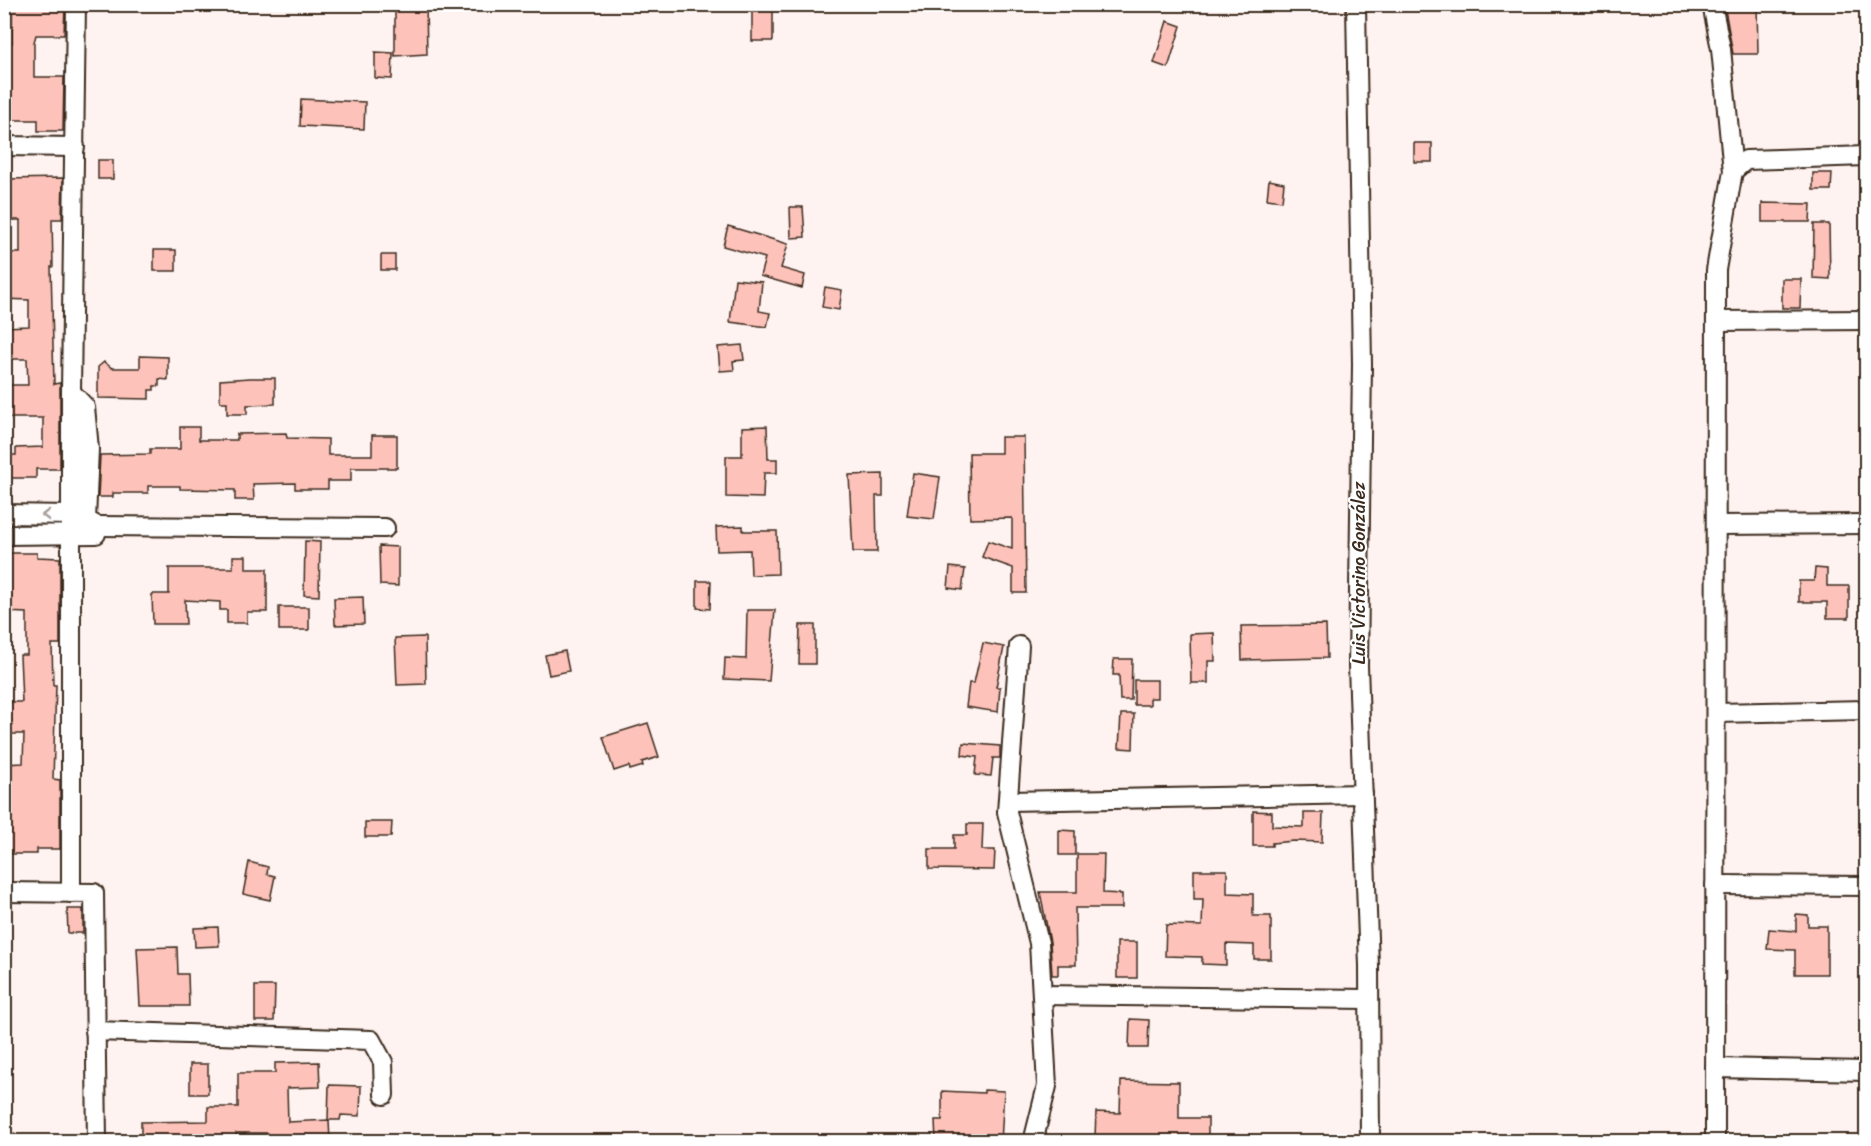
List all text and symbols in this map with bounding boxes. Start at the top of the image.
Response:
street label: Luis Victorino González [1343,481,1375,665]
one-way arrow [41,509,50,521]

